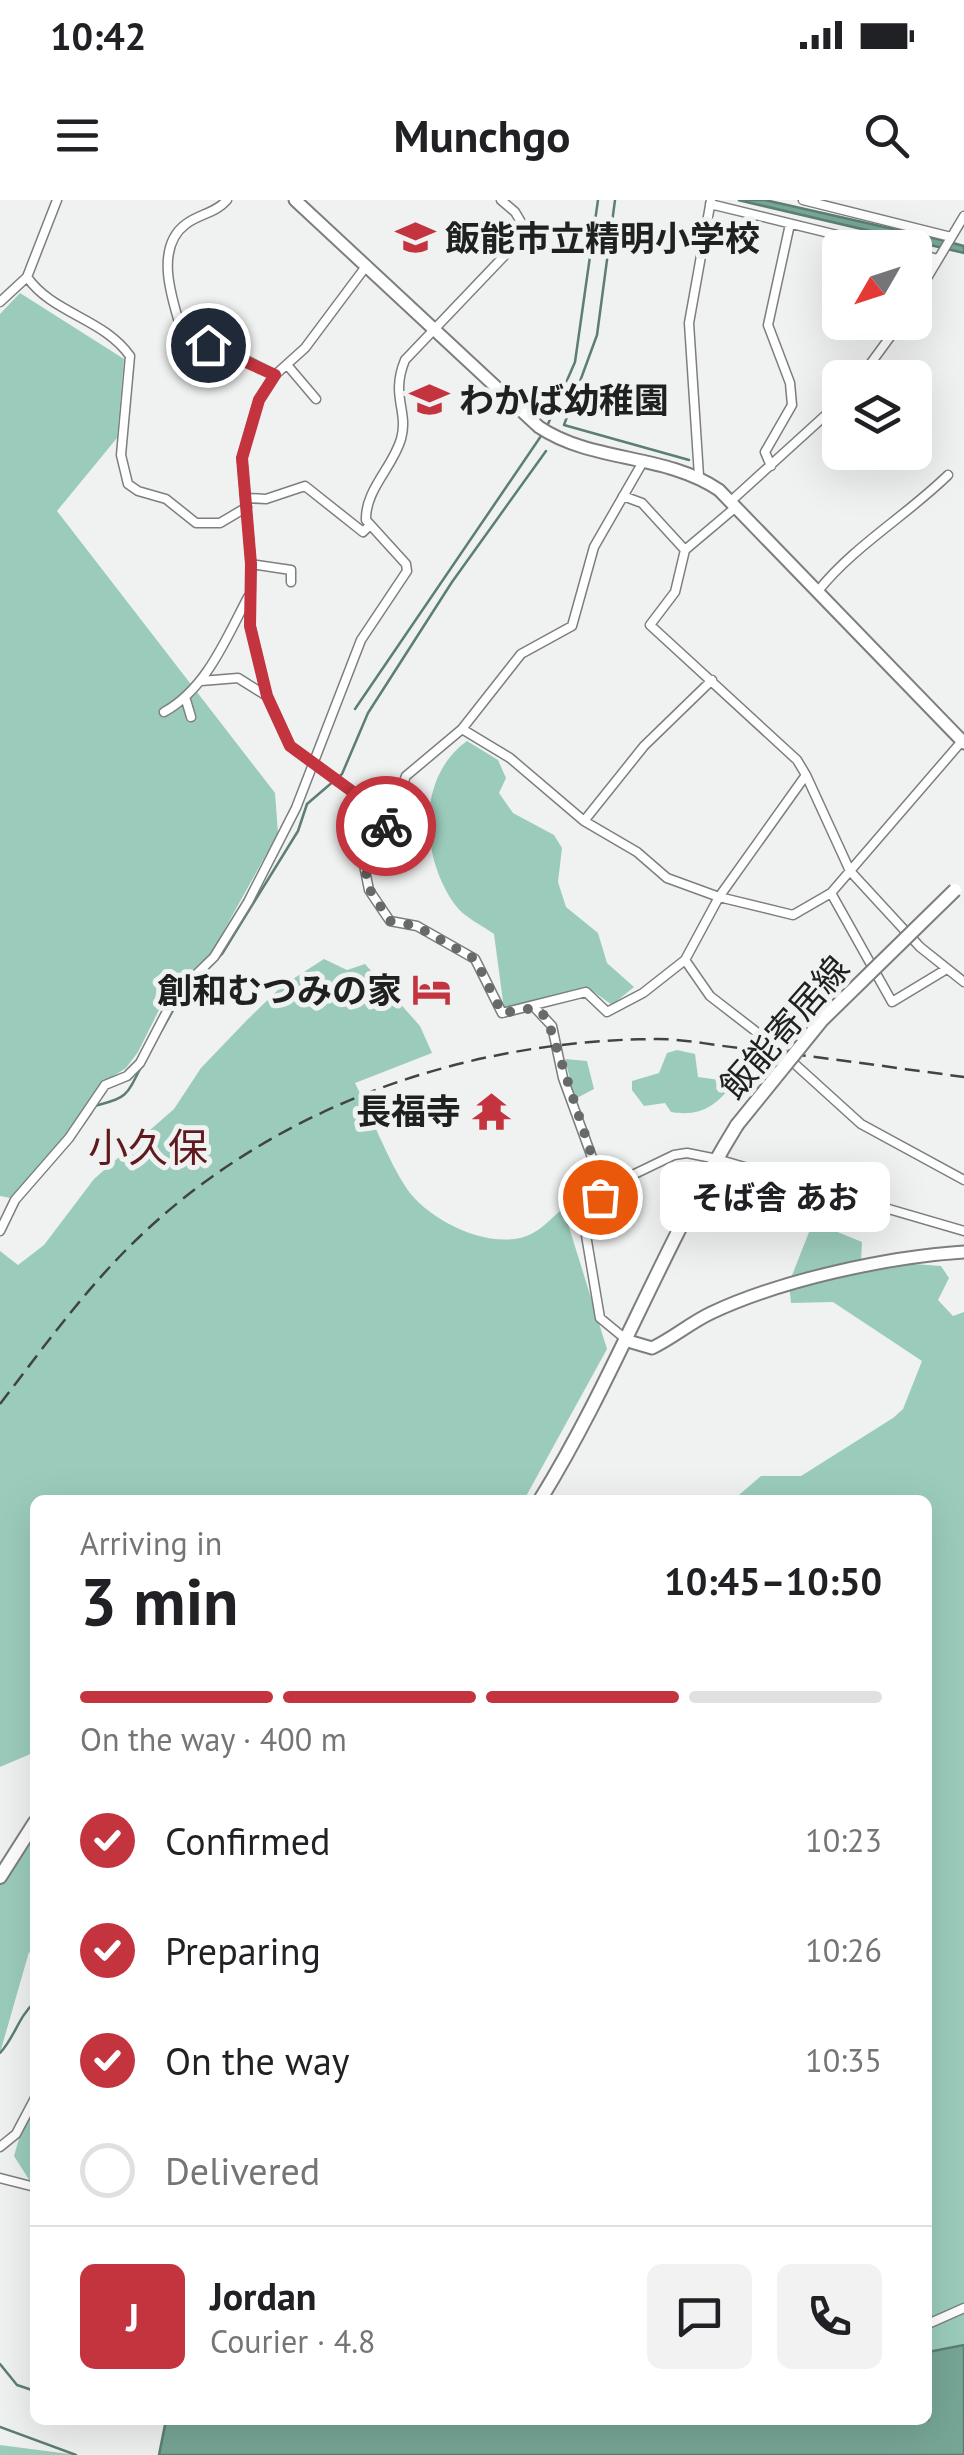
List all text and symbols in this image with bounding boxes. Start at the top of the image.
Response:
text: 10:42 [50,11,146,60]
text: Munchgo [393,106,571,164]
icon: menu [50,108,105,163]
icon: search [859,108,914,163]
place label: 飯能市立精明小学校 [445,215,760,261]
school or university icon: 飯能市立精明小学校 [394,217,436,259]
north arrow [822,230,932,340]
map controls [822,230,932,470]
pin [166,303,251,388]
icon: home [181,318,236,373]
button: layers [822,360,932,470]
place label: わかば幼稚園 [459,377,669,423]
school or university icon: わかば幼稚園 [408,379,450,421]
courier [336,776,436,876]
icon: bike [359,799,414,854]
street label: 飯能寄居線 [709,946,859,1108]
place label: 創和むつみの家 [157,967,402,1013]
hotel icon: 創和むつみの家 [411,969,453,1011]
place label: 長福寺 [356,1088,461,1134]
temple icon: 長福寺 [470,1090,512,1132]
district label: 小久保 [88,1121,208,1173]
pin [558,1155,643,1240]
callout: そば舎 あお [660,1162,890,1232]
icon: bag [573,1170,628,1225]
text: そば舎 あお [691,1176,859,1218]
text: Arriving in [80,1522,222,1564]
text: 10:45–10:50 [664,1556,882,1605]
text: 3 min [80,1559,239,1643]
text: On the way · 400 m [80,1718,347,1760]
icon: check [80,1813,135,1868]
text: Confirmed [165,1816,331,1865]
text: 10:23 [805,1819,882,1861]
icon: check [80,1923,135,1978]
text: Preparing [165,1926,321,1975]
text: 10:26 [805,1929,882,1971]
icon: check [80,2033,135,2088]
text: On the way [165,2036,350,2085]
text: 10:35 [805,2039,882,2081]
text: Delivered [165,2146,320,2195]
button: chat [647,2264,752,2369]
button: phone [777,2264,882,2369]
text: Jordan [210,2271,316,2320]
text: J [126,2292,139,2341]
text: Courier · 4.8 [210,2320,376,2362]

